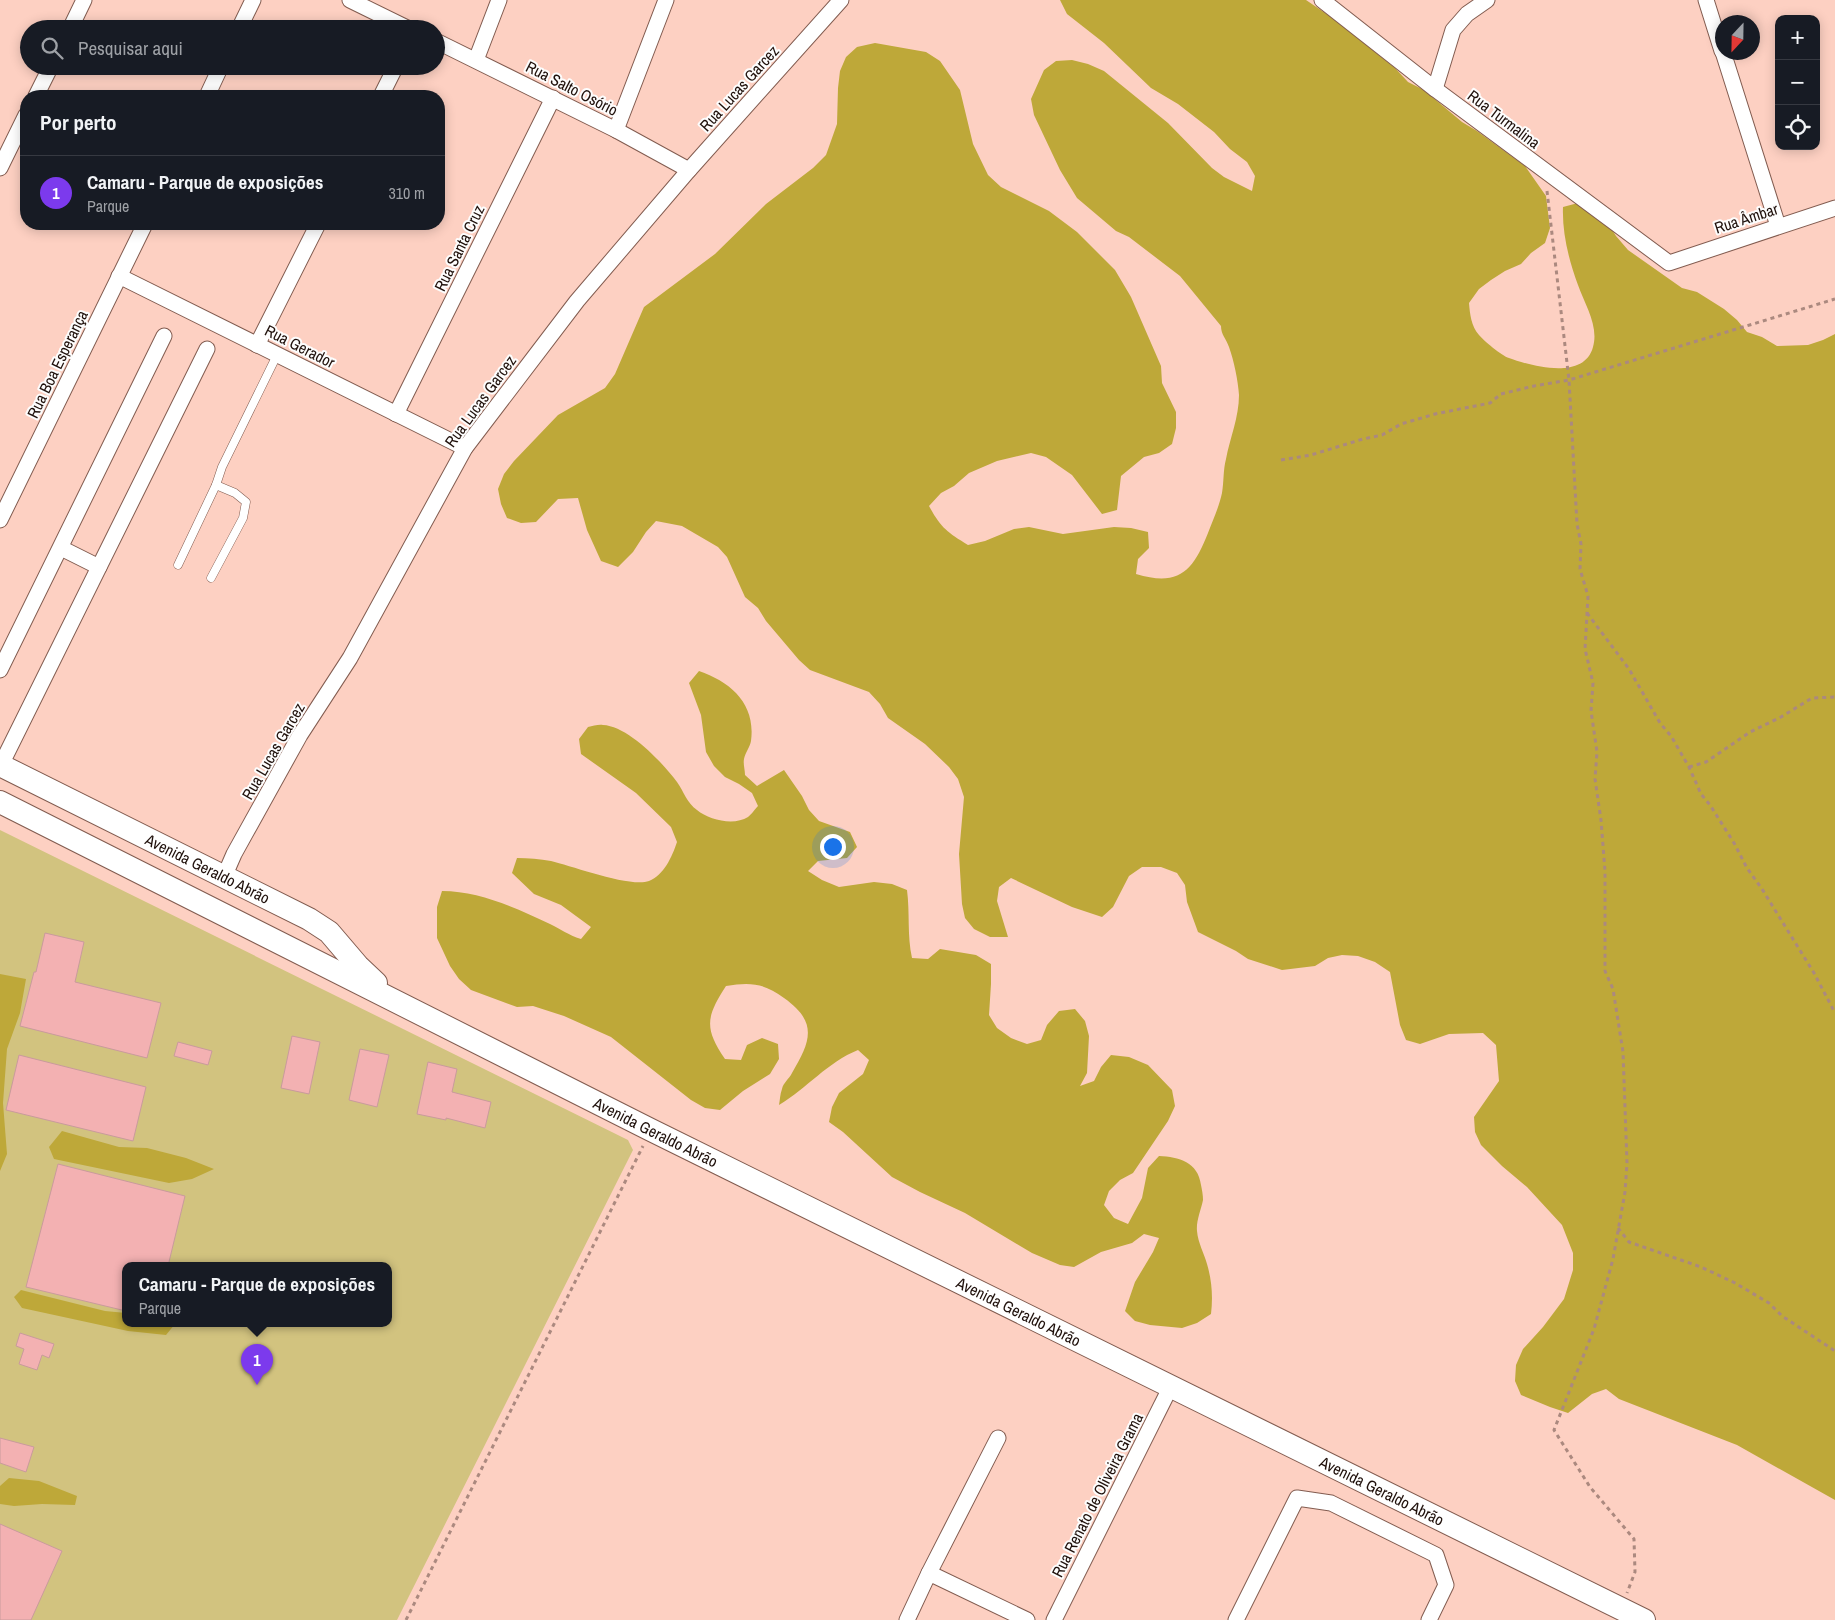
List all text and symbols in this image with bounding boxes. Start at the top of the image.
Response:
north arrow [1715,15,1760,60]
map controls [1775,15,1820,150]
button: + [1775,15,1820,60]
search box [20,20,445,75]
icon: search [38,34,66,62]
text: Pesquisar aqui [78,35,183,61]
street label: Rua Lucas Garcez [694,40,784,136]
street label: Rua Salto Osório [522,55,622,121]
button: − [1775,60,1820,105]
street label: Rua Turmalina [1463,85,1545,154]
button: locate [1775,105,1820,150]
text: Por perto [40,108,117,137]
text: Camaru - Parque de exposições [87,169,323,195]
text: 1 [52,182,60,204]
text: 310 m [389,182,425,204]
text: Parque [87,195,129,217]
street label: Rua Âmbar [1711,197,1781,239]
street label: Rua Santa Cruz [429,201,490,295]
street label: Rua Boa Esperança [21,306,93,422]
street label: Rua Gerador [261,319,339,373]
street label: Rua Lucas Garcez [439,350,521,451]
street label: Rua Lucas Garcez [236,698,310,804]
street label: Avenida Geraldo Abrão [141,828,274,909]
your location [820,834,846,860]
street label: Avenida Geraldo Abrão [589,1091,721,1172]
popup [122,1262,392,1327]
text: Camaru - Parque de exposições [139,1271,375,1297]
street label: Avenida Geraldo Abrão [952,1271,1085,1351]
text: Parque [139,1297,181,1319]
pin: 1 [241,1344,273,1385]
street label: Rua Renato de Oliveira Grama [1046,1408,1148,1581]
street label: Avenida Geraldo Abrão [1315,1450,1448,1531]

